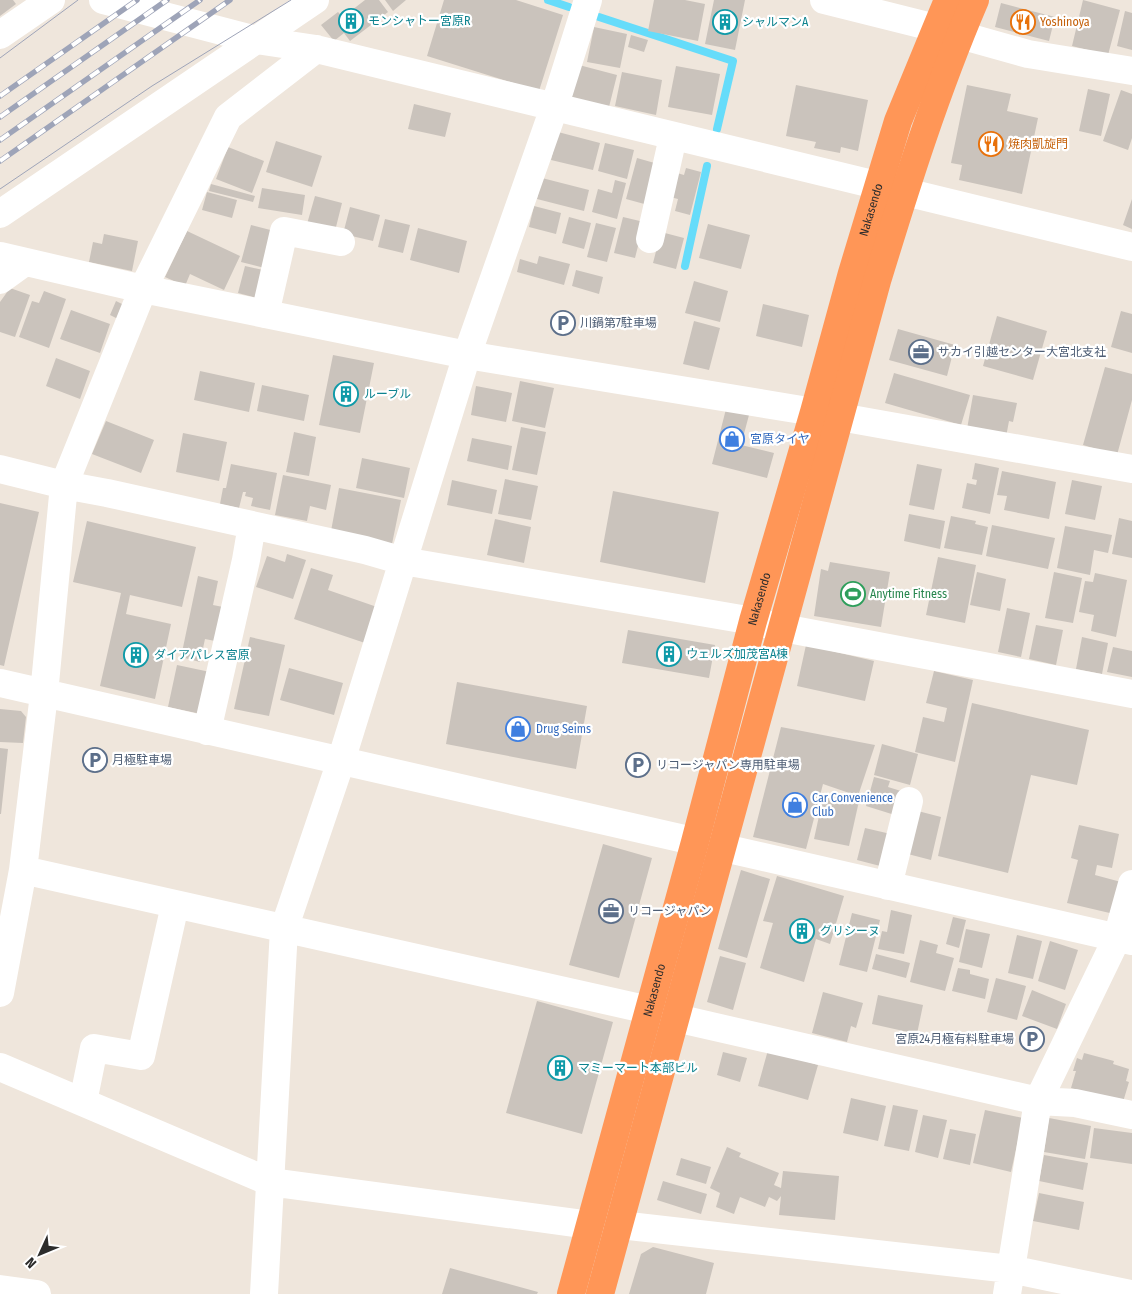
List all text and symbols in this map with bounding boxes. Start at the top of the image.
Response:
building icon: モンシャトー宮原R [338,8,364,34]
building icon: シャルマンA [712,9,738,35]
restaurant icon: Yoshinoya [1010,9,1036,35]
place label: モンシャトー宮原R [368,14,471,28]
place label: シャルマンA [742,15,809,29]
place label: Yoshinoya [1040,15,1090,29]
restaurant icon: 焼肉凱旋門 [978,131,1004,157]
place label: 焼肉凱旋門 [1008,137,1068,151]
street label: Nakasendo [857,182,886,238]
parking icon: 川鍋第7駐車場 [550,310,576,336]
place label: 川鍋第7駐車場 [580,316,657,330]
office icon: サカイ引越センター大宮北支社 [908,339,934,365]
place label: サカイ引越センター大宮北支社 [938,345,1106,359]
building icon: ルーブル [333,381,359,407]
place label: ルーブル [364,387,411,401]
shop icon: 宮原タイヤ [719,426,745,452]
place label: 宮原タイヤ [750,432,810,446]
street label: Nakasendo [745,571,774,627]
sports icon: Anytime Fitness [840,581,866,607]
place label: Anytime Fitness [870,587,947,601]
building icon: ウェルズ加茂宮A棟 [656,641,682,667]
building icon: ダイアパレス宮原 [123,642,149,668]
place label: ウェルズ加茂宮A棟 [686,647,788,661]
place label: ダイアパレス宮原 [154,648,250,662]
shop icon: Drug Seims [505,716,531,742]
place label: Drug Seims [536,722,591,736]
parking icon: 月極駐車場 [82,747,108,773]
parking icon: リコージャパン専用駐車場 [625,752,651,778]
place label: 月極駐車場 [112,753,172,767]
place label: リコージャパン専用駐車場 [656,758,800,772]
place label: Car Convenience Club [812,791,893,819]
shop icon: Car Convenience Club [782,792,808,818]
office icon: リコージャパン [598,898,624,924]
place label: リコージャパン [628,904,712,918]
building icon: グリシーヌ [789,918,815,944]
place label: グリシーヌ [820,924,880,938]
street label: Nakasendo [640,962,668,1018]
parking icon: 宮原24月極有料駐車場 [1019,1026,1045,1052]
place label: 宮原24月極有料駐車場 [895,1032,1014,1046]
building icon: マミーマート本部ビル [547,1055,573,1081]
place label: マミーマート本部ビル [578,1061,698,1075]
north arrow [15,1229,65,1279]
text: N [22,1254,40,1272]

